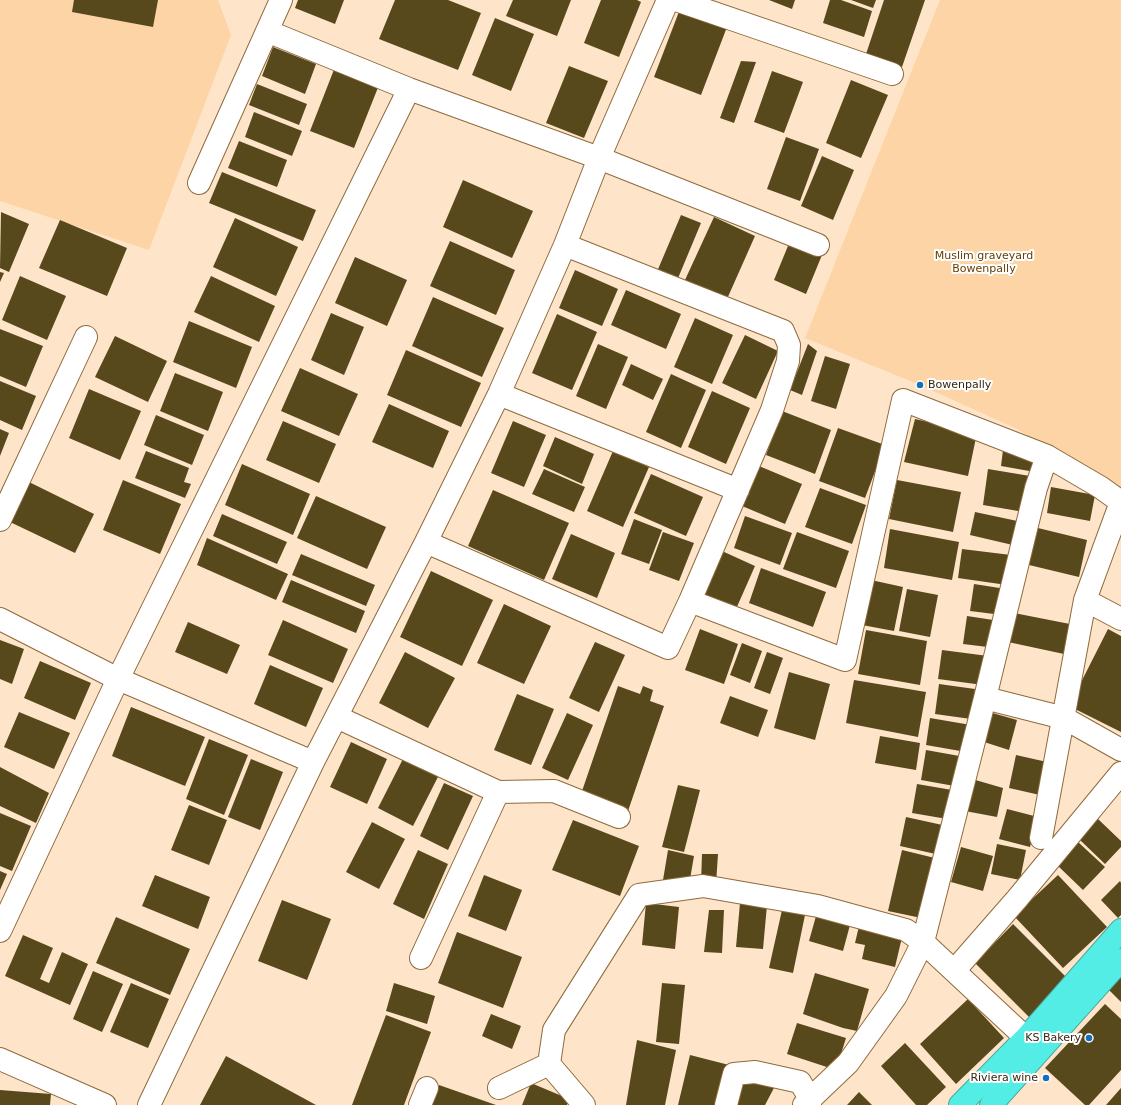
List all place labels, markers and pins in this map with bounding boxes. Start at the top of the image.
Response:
place label: Bowenpally [928,378,991,392]
marker: Bowenpally [915,380,925,390]
place label: KS Bakery [1025,1031,1081,1045]
marker: KS Bakery [1084,1033,1094,1043]
place label: Riviera wine [970,1071,1038,1085]
marker: Riviera wine [1041,1073,1051,1083]

